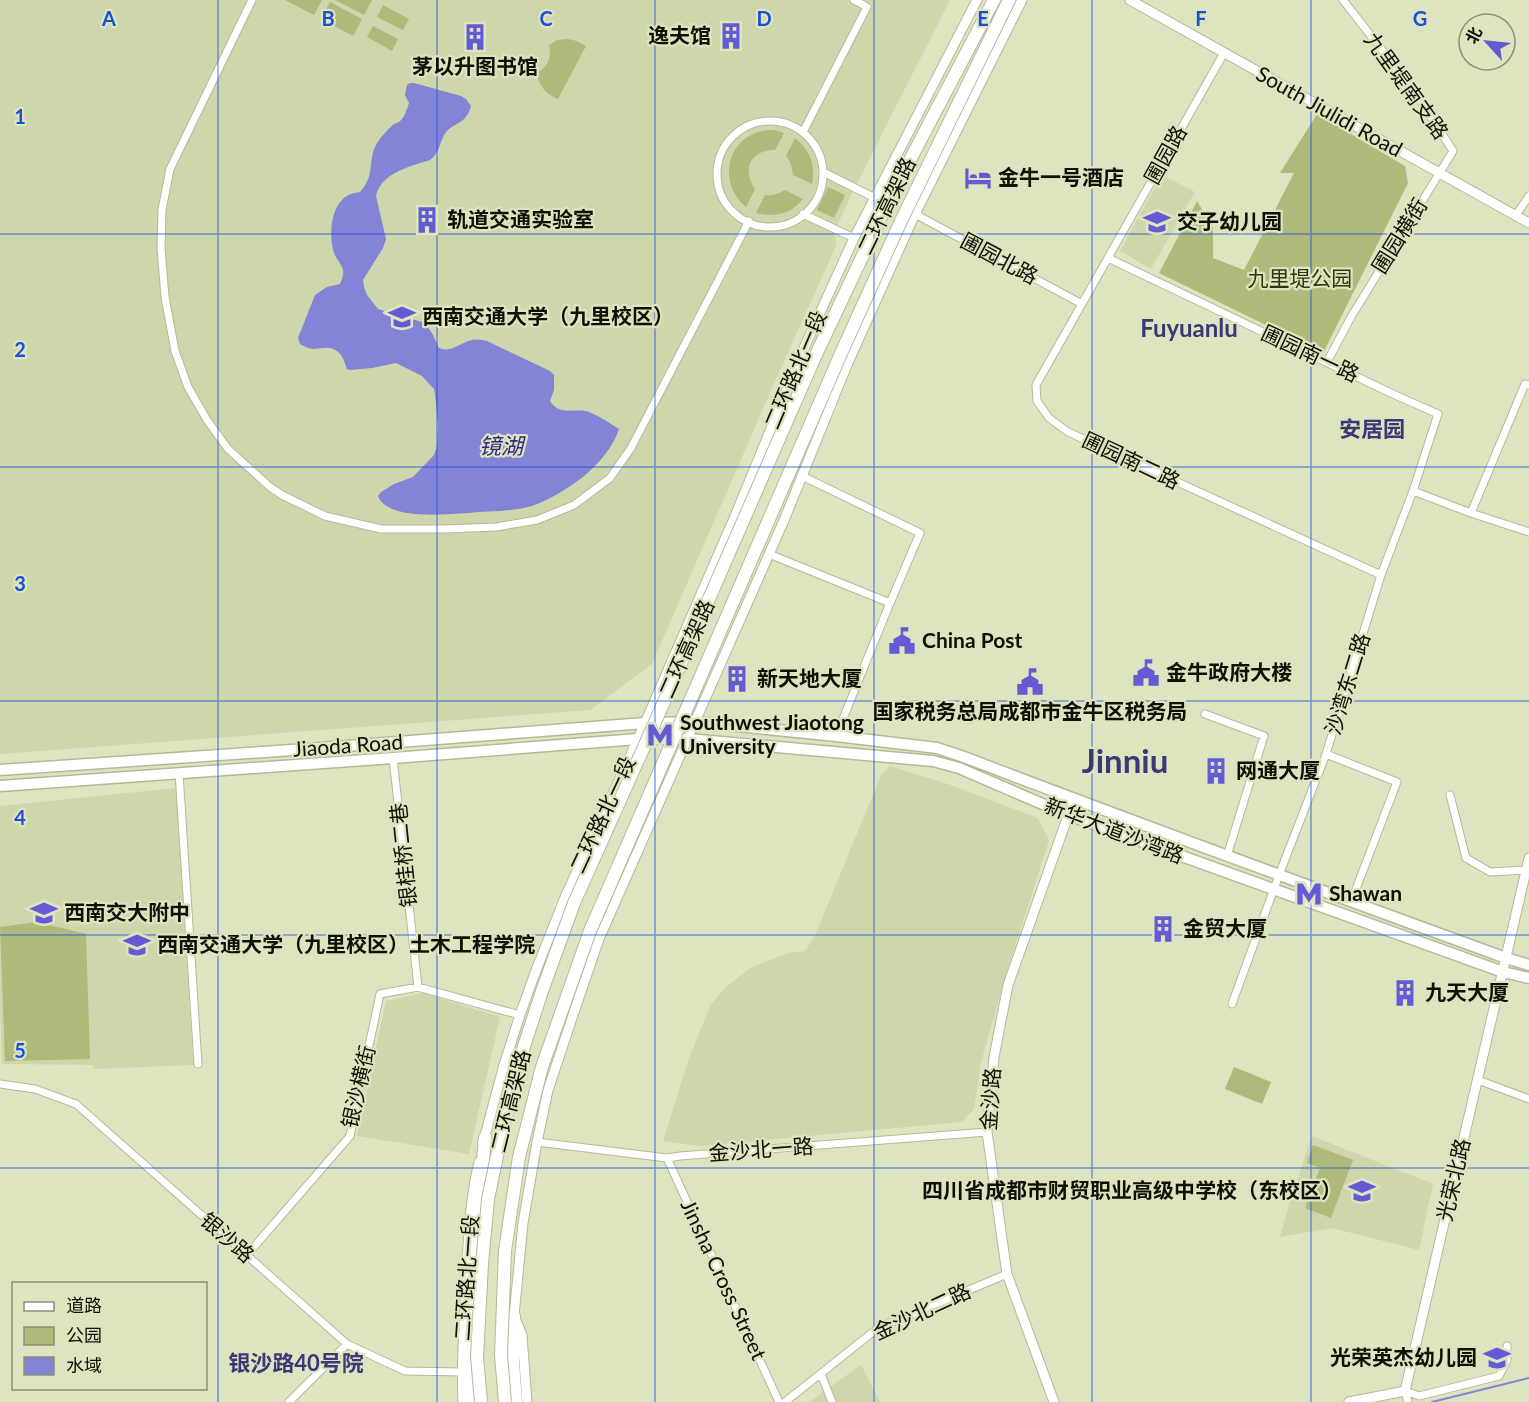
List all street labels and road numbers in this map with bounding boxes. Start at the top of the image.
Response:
street label: 九里堤南支路 [1360,27,1454,143]
street label: South Jiulidi Road [1252,60,1407,161]
street label: 圃园路 [1138,121,1191,188]
street label: 二环高架路 [851,153,920,258]
street label: 圃园横街 [1366,193,1432,277]
street label: 圃园北路 [957,227,1043,288]
street label: 二环路北一段 [758,307,831,432]
street label: 圃园南一路 [1258,319,1363,386]
street label: 圃园南二路 [1079,426,1184,493]
street label: 二环高架路 [653,595,718,701]
street label: 沙湾东二路 [1319,630,1374,737]
street label: Jiaoda Road [292,728,404,761]
street label: 二环路北一段 [564,752,640,877]
street label: 新华大道沙湾路 [1041,792,1188,868]
street label: 银桂桥二巷 [385,802,420,909]
street label: 银沙横街 [336,1043,379,1130]
street label: 二环高架路 [485,1047,534,1155]
street label: 金沙路 [975,1067,1004,1131]
street label: 金沙北一路 [708,1132,814,1165]
street label: 光荣北路 [1431,1136,1474,1223]
street label: Jinsha Cross Street [676,1195,773,1364]
street label: 银沙路 [196,1207,260,1267]
street label: 二环路北一段 [449,1214,482,1342]
street label: 金沙北二路 [869,1277,974,1344]

